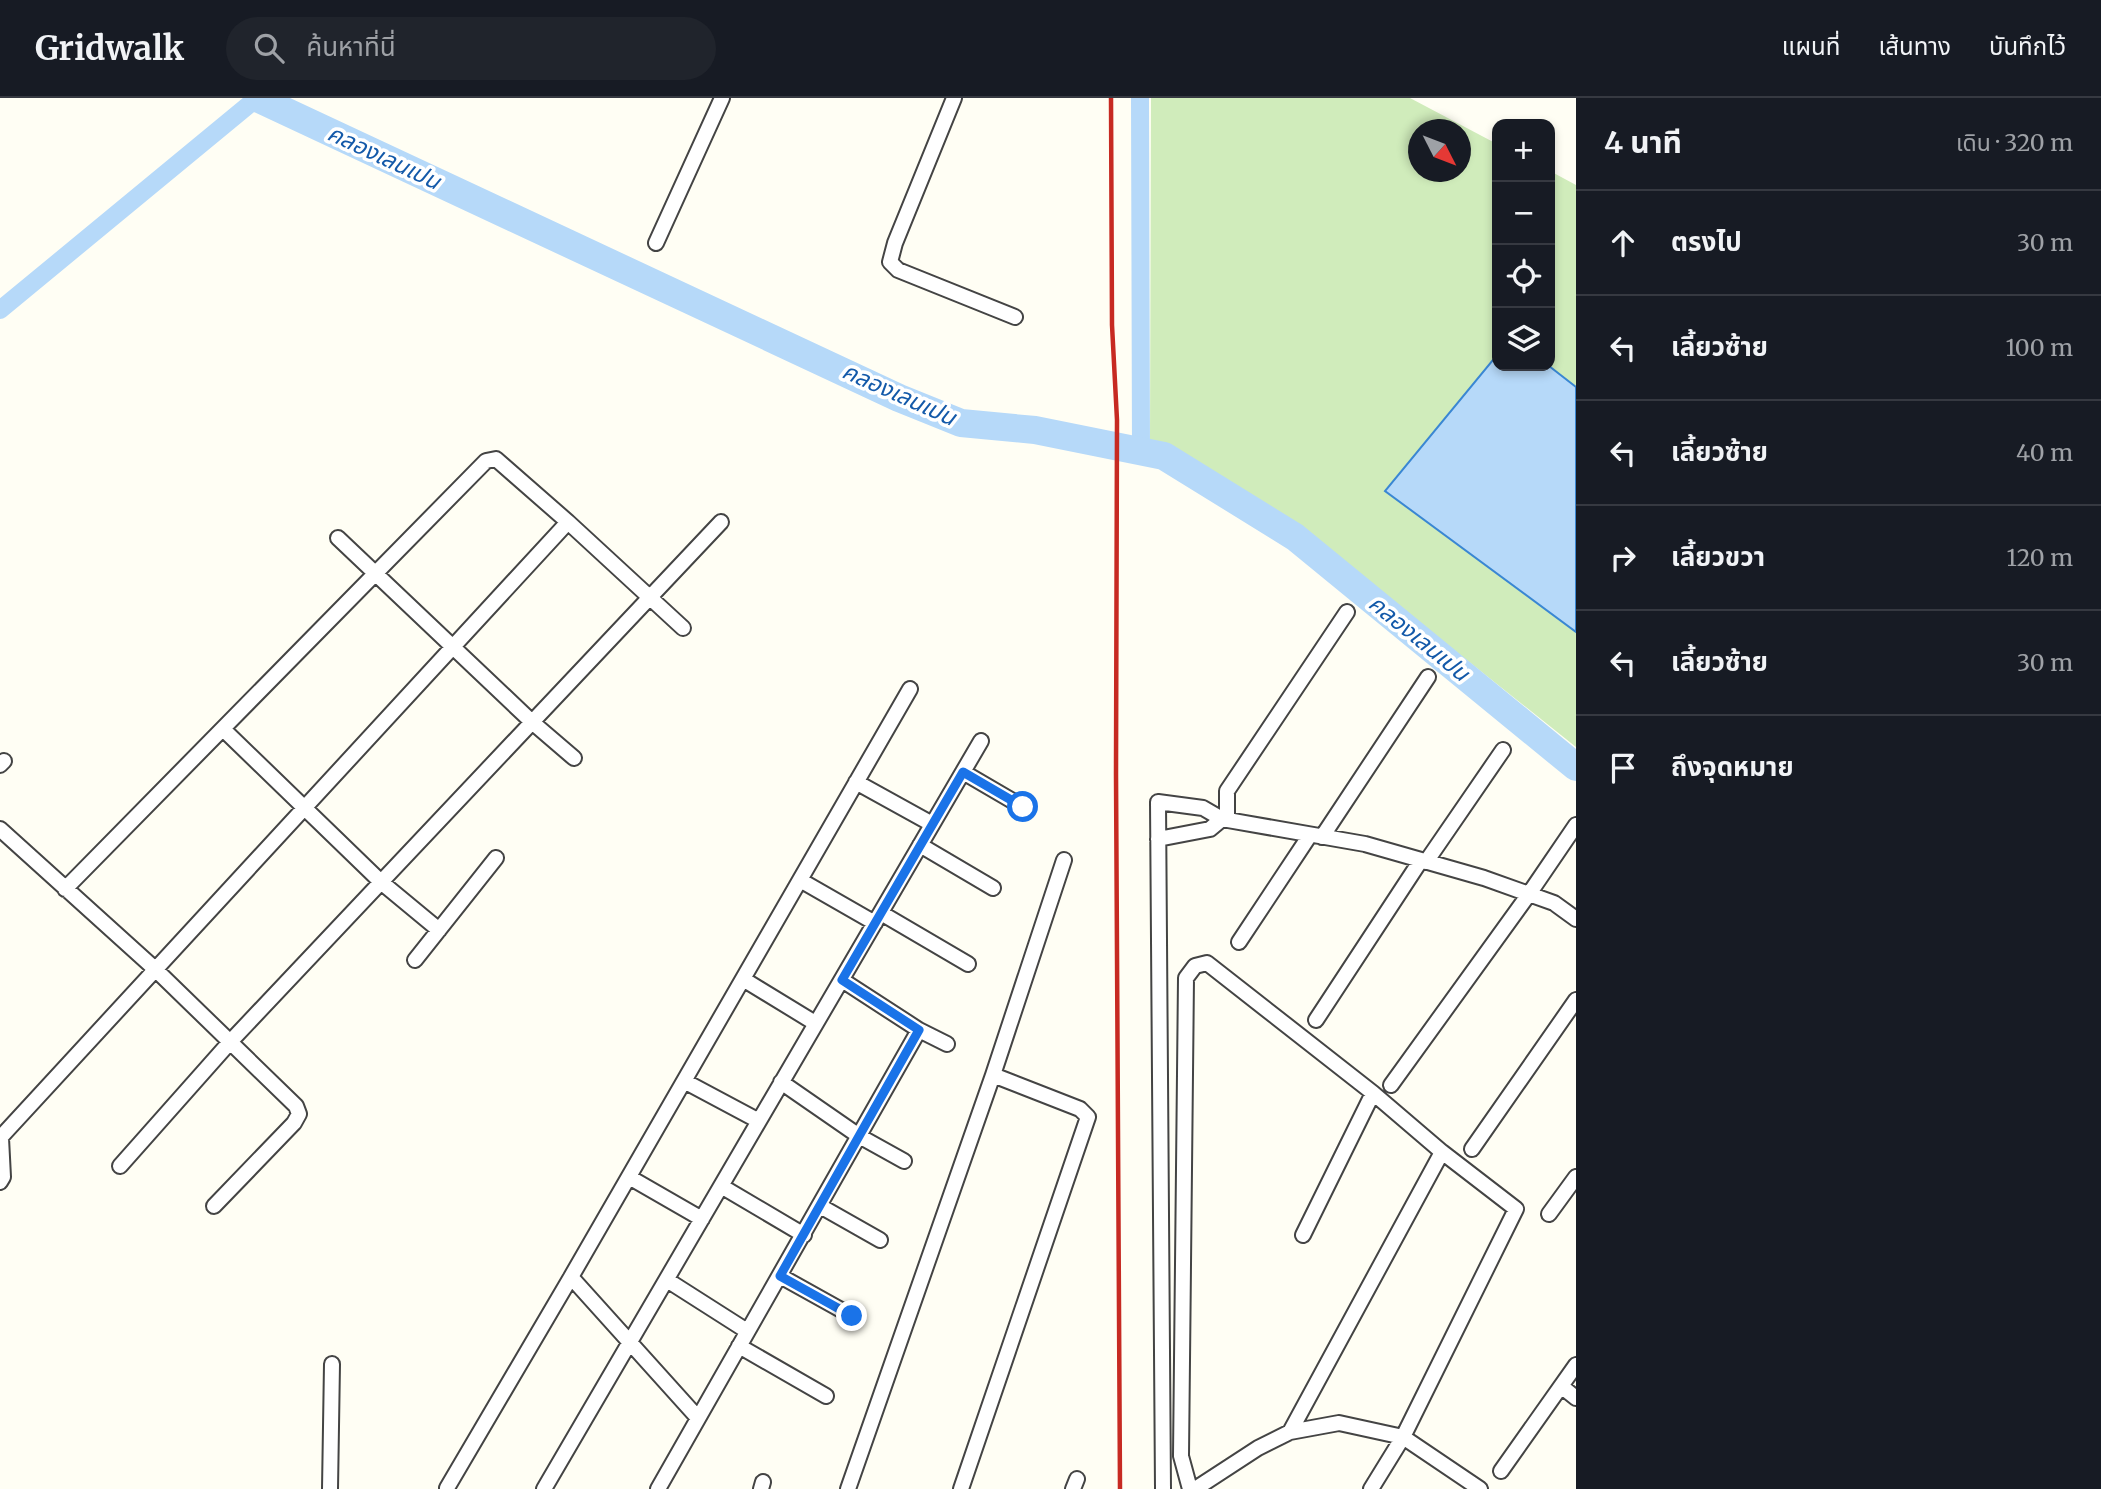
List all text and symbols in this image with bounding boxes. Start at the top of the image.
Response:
search box [226,17,716,80]
text: Gridwalk [35,28,184,69]
icon: search [250,29,288,67]
text: ค้นหาที่นี่ [306,30,396,63]
text: แผนที่ [1782,31,1840,62]
text: เส้นทาง [1878,31,1951,62]
text: บันทึกไว้ [1989,31,2066,62]
water label: คลองเลนเปน [323,118,447,196]
north arrow [1408,119,1471,182]
map controls [1492,119,1555,371]
button: + [1492,119,1555,182]
text: 4 นาที [1604,123,1682,161]
text: เดิน · 320 m [1956,128,2073,157]
button: − [1492,182,1555,245]
icon: ahead [1604,224,1642,262]
text: ตรงไป [1671,225,1742,258]
text: 30 m [2017,228,2073,257]
button: locate [1492,245,1555,308]
button: layers [1492,308,1555,371]
icon: left [1604,329,1642,367]
text: เลี้ยวซ้าย [1671,330,1768,363]
text: 100 m [2005,333,2073,362]
water label: คลองเลนเปน [838,356,962,432]
icon: left [1604,434,1642,472]
text: เลี้ยวซ้าย [1671,435,1768,468]
text: 40 m [2016,438,2073,467]
icon: right [1604,539,1642,577]
text: เลี้ยวขวา [1671,540,1765,573]
text: 120 m [2007,543,2073,572]
water label: คลองเลนเปน [1363,588,1477,688]
icon: left [1604,644,1642,682]
text: เลี้ยวซ้าย [1671,645,1768,678]
text: 30 m [2017,648,2073,677]
icon: arrive [1604,749,1642,787]
text: ถึงจุดหมาย [1671,750,1794,783]
route start [1007,791,1038,822]
route end [836,1300,867,1331]

